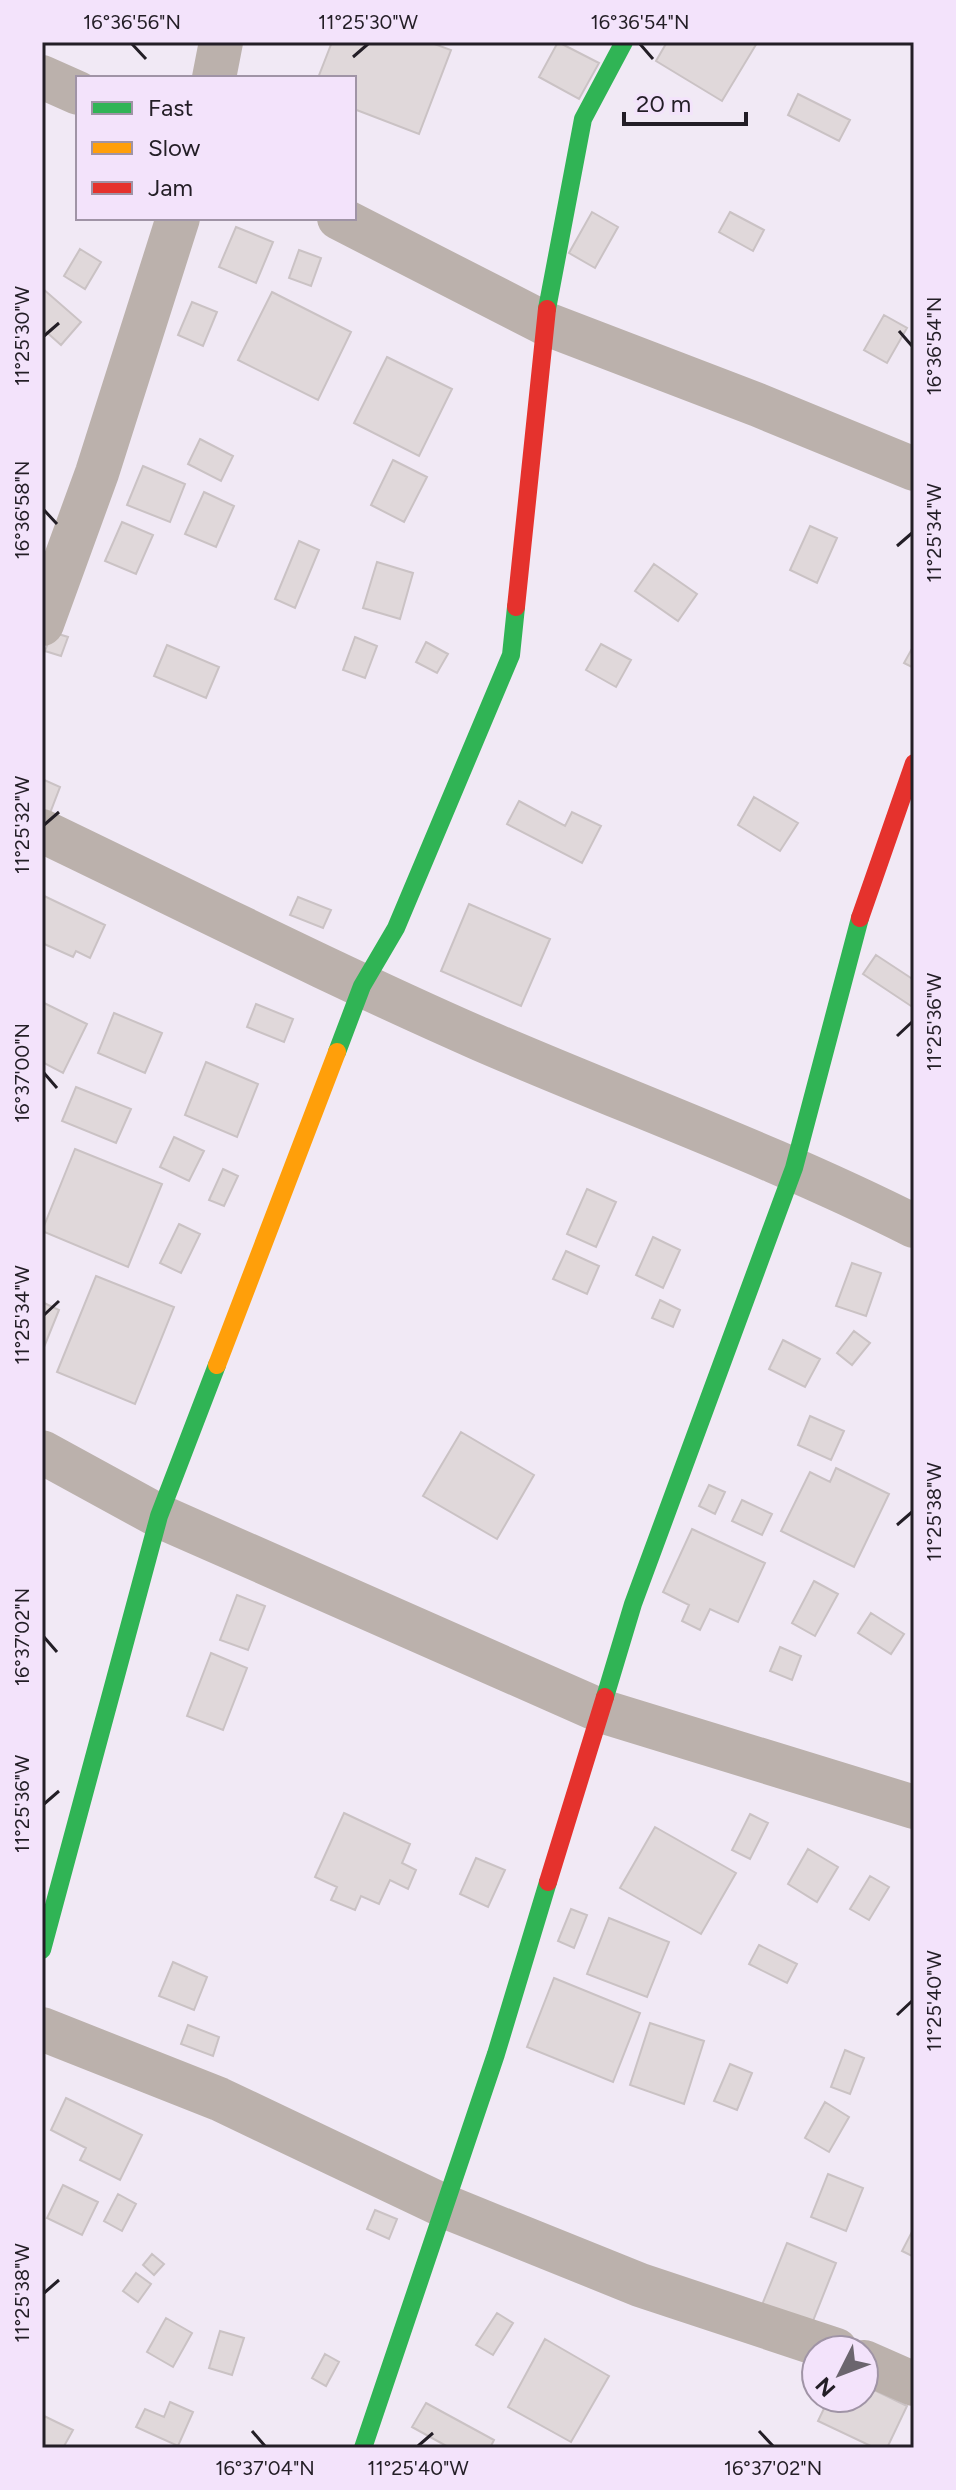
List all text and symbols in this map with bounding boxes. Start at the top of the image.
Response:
text: 16°36'56"N [83,10,181,34]
text: 11°25'30"W [318,10,418,34]
text: 16°36'54"N [591,10,689,34]
legend [76,76,356,220]
scale bar [624,76,746,126]
text: 20 m [636,89,691,118]
text: Fast [148,93,193,122]
text: Slow [148,133,201,162]
text: Jam [148,173,193,202]
text: 11°25'30"W [10,286,34,386]
text: 16°36'54"N [922,297,946,395]
text: 16°36'58"N [10,461,34,559]
text: 11°25'34"W [922,483,946,583]
text: 11°25'32"W [10,776,34,874]
text: 11°25'36"W [922,973,946,1071]
text: 16°37'00"N [10,1023,34,1123]
text: 11°25'34"W [10,1265,34,1365]
text: 11°25'38"W [922,1462,946,1562]
text: 16°37'02"N [10,1588,34,1686]
text: 11°25'36"W [10,1755,34,1853]
text: 11°25'40"W [922,1950,946,2052]
text: 11°25'38"W [10,2243,34,2343]
north arrow [800,2334,880,2414]
text: N [810,2372,841,2402]
text: 16°37'04"N [215,2456,315,2480]
text: 11°25'40"W [367,2456,469,2480]
text: 16°37'02"N [724,2456,822,2480]

